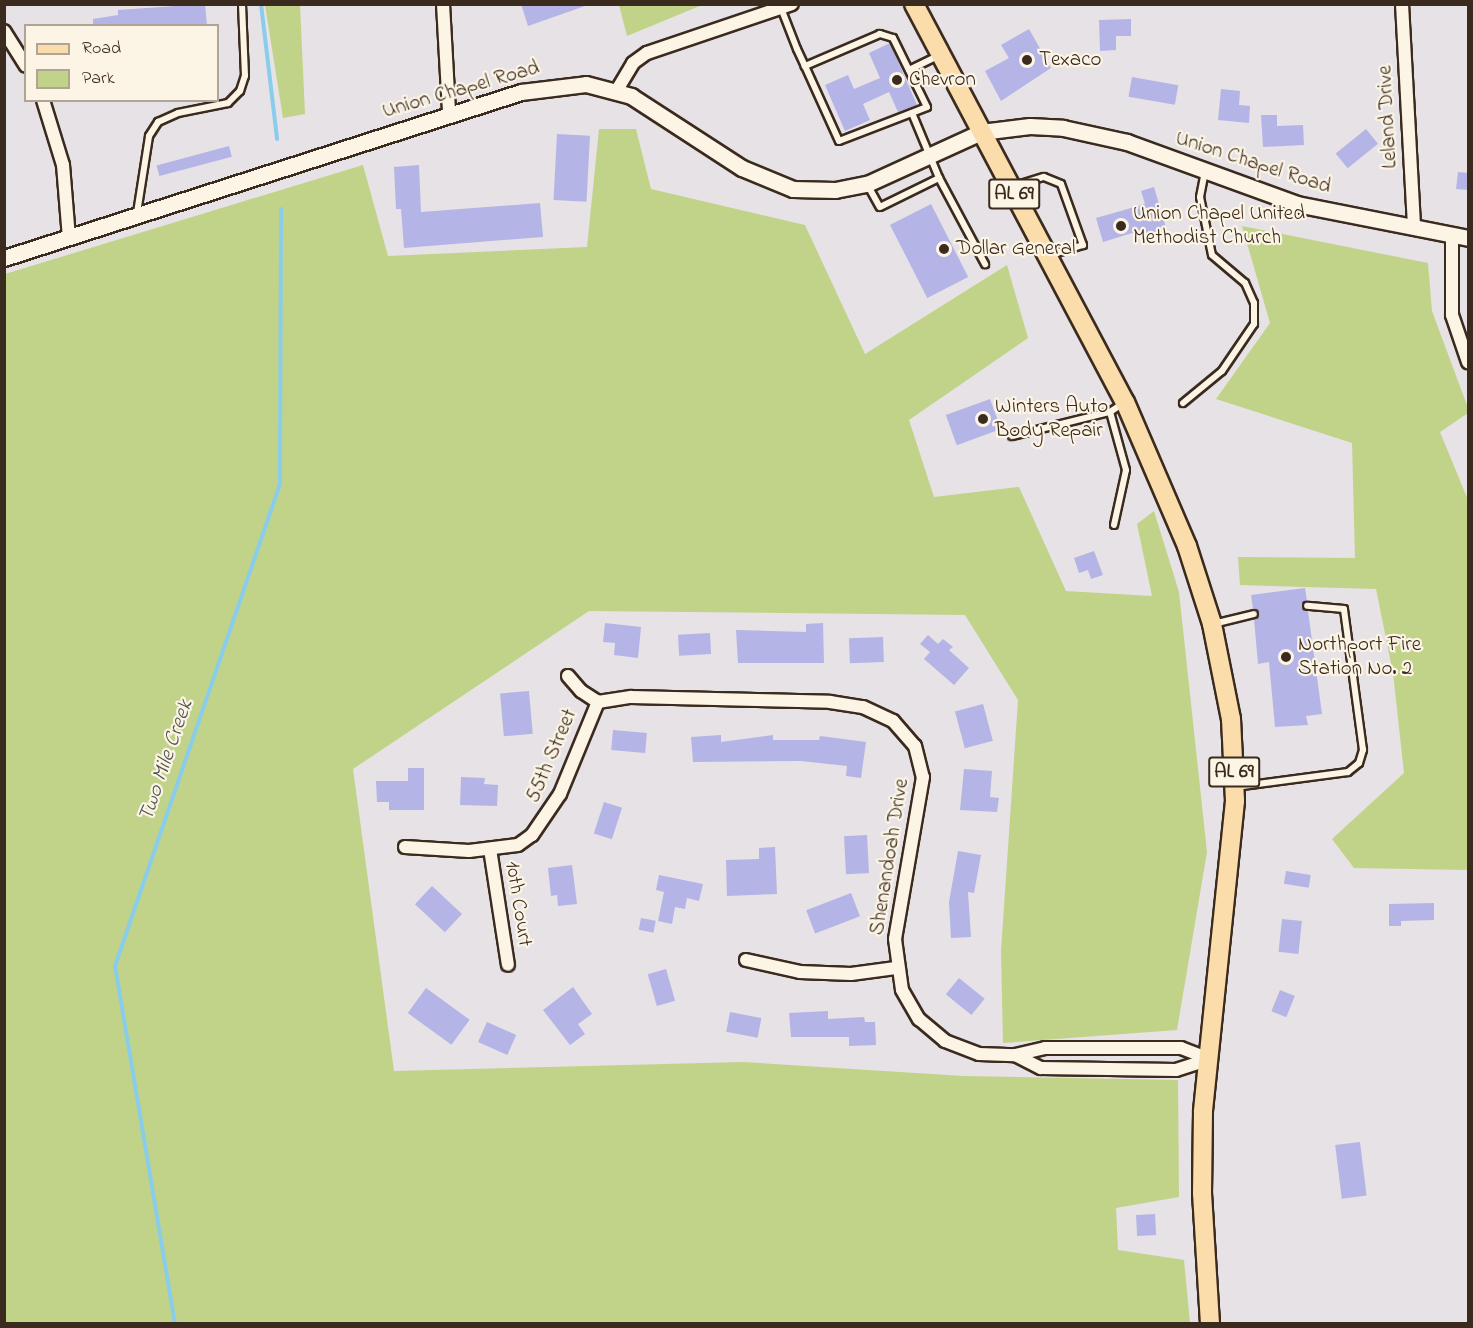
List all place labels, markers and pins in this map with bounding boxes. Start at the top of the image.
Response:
place label: Texaco [1039,47,1101,73]
marker: Texaco [1020,53,1034,67]
place label: Chevron [909,67,976,93]
marker: Chevron [890,73,904,87]
place label: Union Chapel United Methodist Church [1133,201,1305,251]
marker: Union Chapel United Methodist Church [1114,219,1128,233]
place label: Dollar General [956,236,1076,262]
marker: Dollar General [937,242,951,256]
place label: Winters Auto Body Repair [995,394,1108,444]
marker: Winters Auto Body Repair [976,412,990,426]
place label: Northport Fire Station No. 2 [1298,632,1421,682]
marker: Northport Fire Station No. 2 [1279,650,1293,664]

